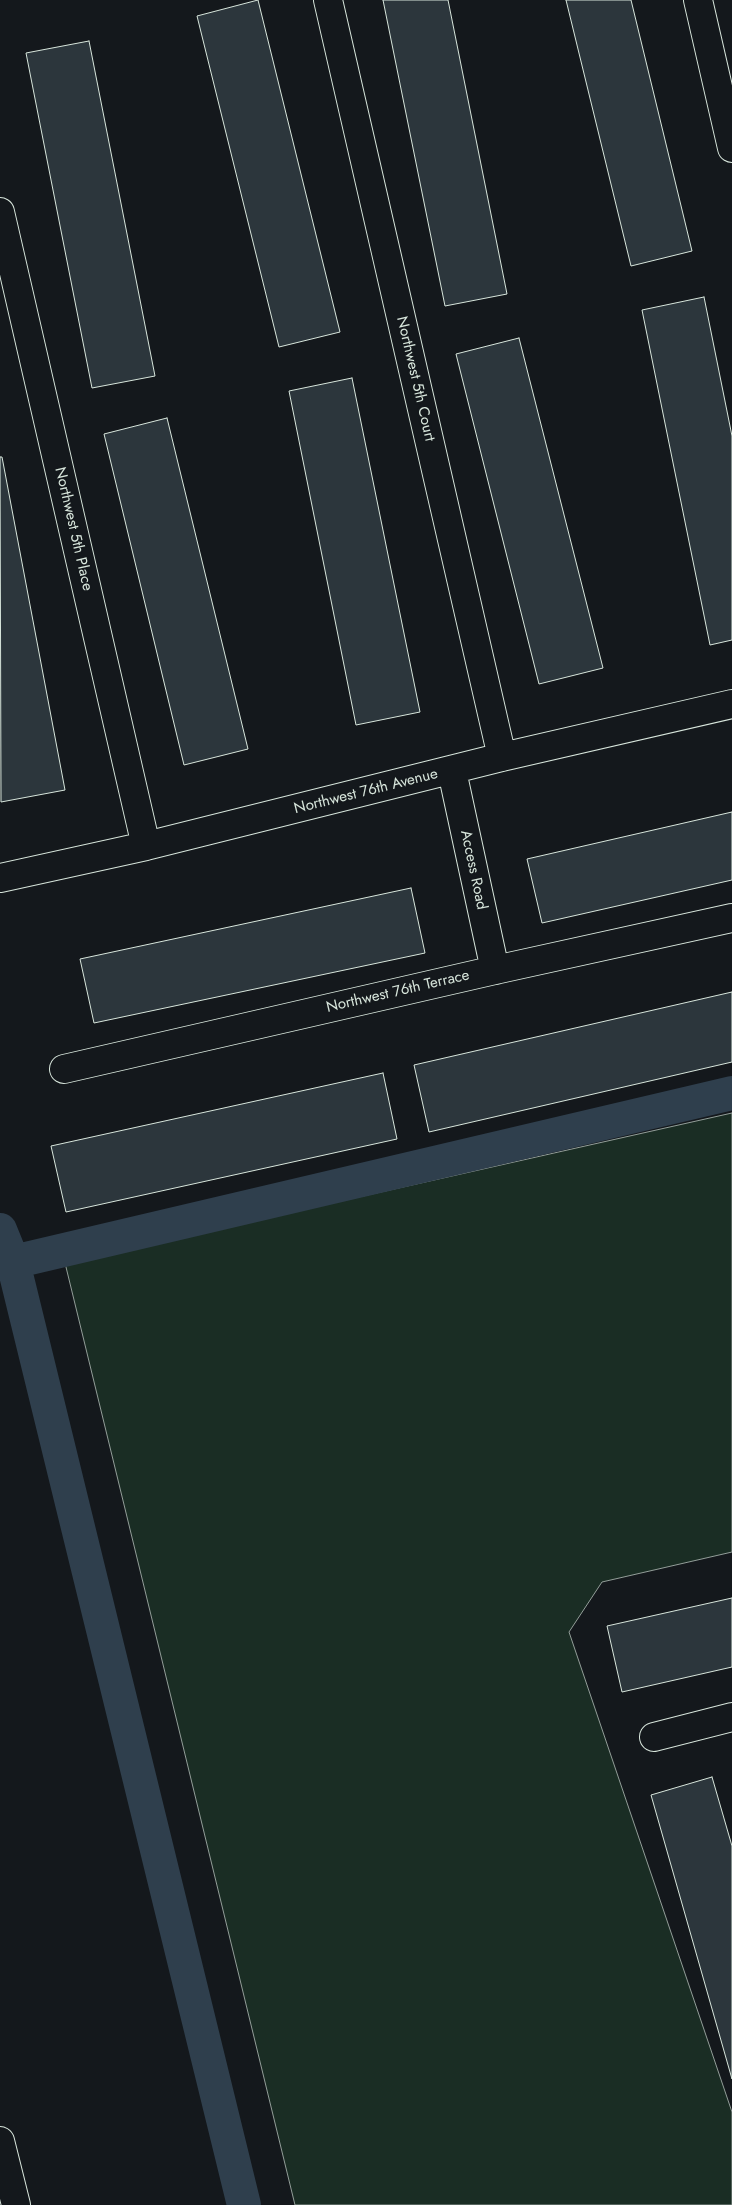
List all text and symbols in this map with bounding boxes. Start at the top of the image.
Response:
street label: Northwest 5th Court [392,315,438,443]
street label: Northwest 5th Place [50,465,96,593]
street label: Northwest 76th Avenue [292,765,440,819]
street label: Access Road [456,829,490,911]
street label: Northwest 76th Terrace [325,967,471,1017]

